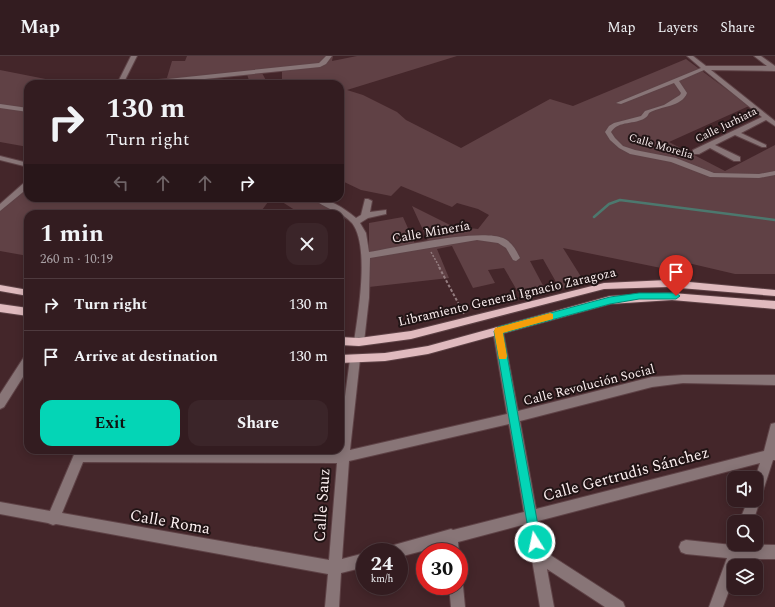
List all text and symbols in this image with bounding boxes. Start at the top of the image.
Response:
text: Map [20,13,60,42]
text: Map [607,17,636,38]
text: Layers [658,17,698,38]
text: Share [720,17,755,38]
text: 130 m [106,87,185,130]
icon: right [40,96,92,148]
street label: Calle Jurhiata [692,102,760,147]
text: Turn right [106,126,189,153]
street label: Calle Morelia [627,129,696,163]
icon: left [110,172,132,194]
icon: ahead [152,172,174,194]
icon: ahead [194,172,216,194]
icon: right [236,172,258,194]
street label: Calle Minería [390,215,472,249]
text: 1 min [40,216,104,252]
button: close [286,223,328,265]
text: 260 m · 10:19 [40,249,113,269]
pin [659,255,693,296]
icon: arrive [665,261,687,283]
street label: Libramiento General Ignacio Zaragoza [396,262,619,332]
text: Turn right [74,293,147,316]
text: 130 m [289,293,328,316]
icon: right [40,294,62,316]
text: Arrive at destination [74,345,218,368]
text: 130 m [289,345,328,368]
icon: arrive [40,346,62,368]
street label: Calle Revolución Social [521,359,657,411]
button: Exit [40,400,180,446]
button: Share [188,400,328,446]
street label: Calle Gertrudis Sánchez [540,440,712,508]
street label: Calle Sauz [307,467,337,543]
map controls [727,471,763,595]
button: sound [727,471,763,507]
street label: Calle Roma [128,503,212,541]
button: search [727,515,763,551]
position arrow [514,521,556,563]
speed limit sign: 30 [416,543,468,595]
text: 24 [371,549,393,579]
button: layers [727,559,763,595]
text: km/h [371,571,393,587]

